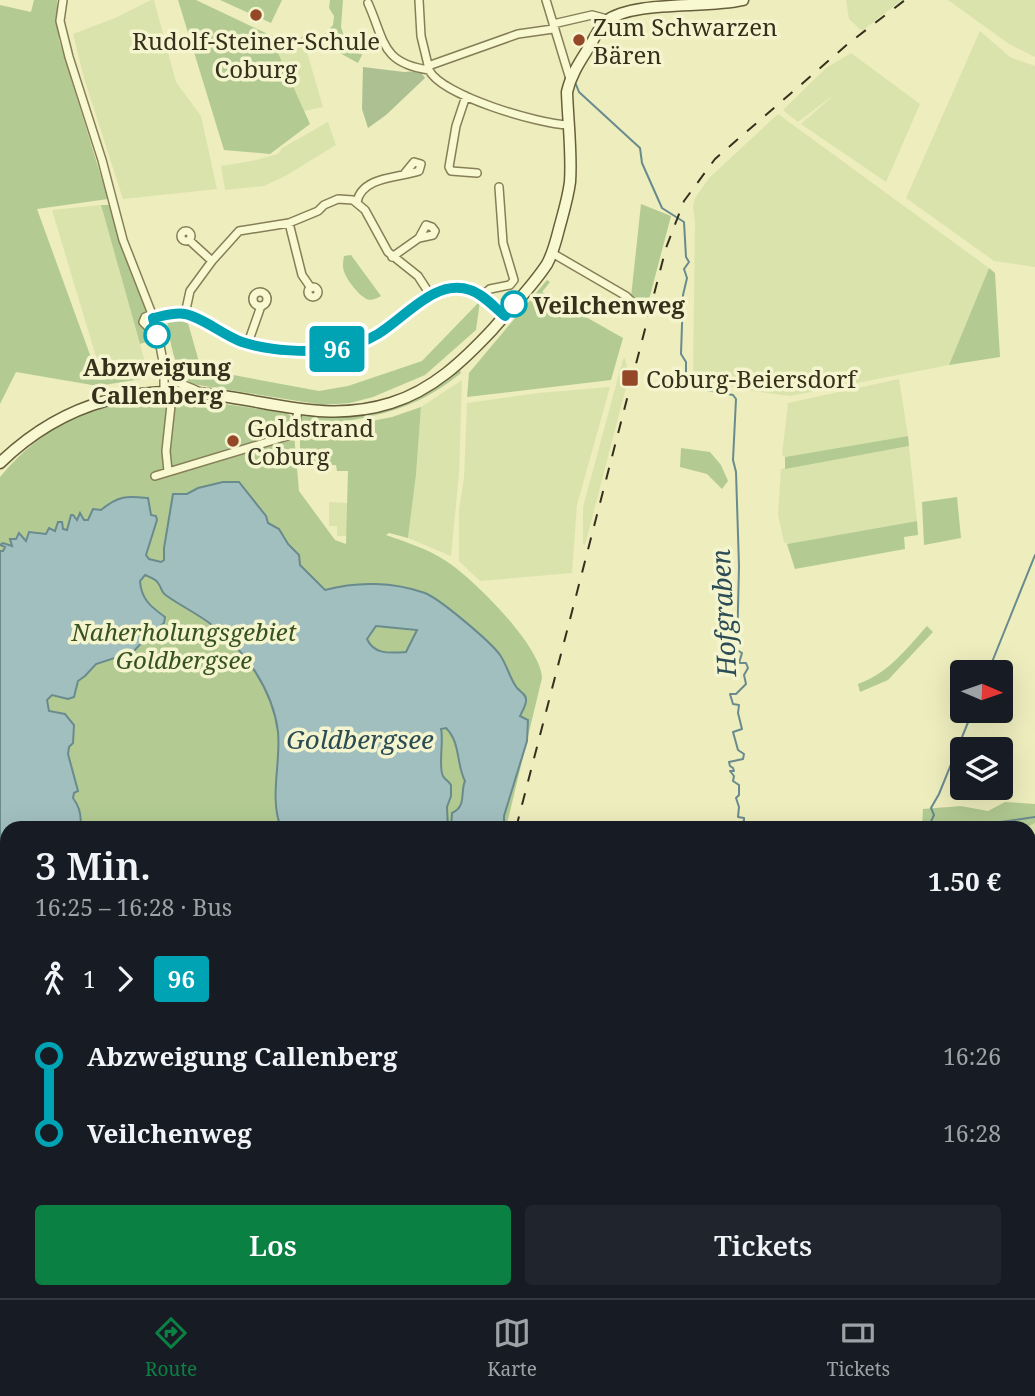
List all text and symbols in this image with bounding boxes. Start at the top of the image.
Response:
marker: Rudolf-Steiner-Schule Coburg [248,7,264,23]
place label: Zum Schwarzen Bären [593,10,778,71]
place label: Rudolf-Steiner-Schule Coburg [132,24,380,85]
marker: Zum Schwarzen Bären [571,32,587,48]
place label: Veilchenweg [533,288,686,321]
marker: Veilchenweg [501,291,527,317]
marker: Abzweigung Callenberg [144,322,170,348]
line badge: 96 [306,326,368,372]
text: 96 [323,332,351,365]
place label: Abzweigung Callenberg [83,350,232,411]
place label: Coburg-Beiersdorf [646,362,858,395]
marker: Coburg-Beiersdorf [620,368,640,388]
place label: Goldstrand Coburg [247,411,374,472]
marker: Goldstrand Coburg [225,433,241,449]
water label: Hofgraben [702,548,744,679]
park label: Naherholungsgebiet Goldbergsee [71,615,297,676]
north arrow [950,660,1013,723]
map controls [950,660,1013,800]
water label: Goldbergsee [286,721,434,757]
button: layers [950,737,1013,800]
text: 3 Min. [35,839,151,891]
text: 1.50 € [928,863,1001,899]
text: 16:25 – 16:28 · Bus [35,891,232,923]
icon: walk [35,960,73,998]
icon: forward [106,960,144,998]
text: 96 [168,962,195,995]
text: 1 [83,963,96,995]
text: Abzweigung Callenberg [87,1038,397,1074]
text: 16:26 [943,1040,1001,1072]
text: Veilchenweg [87,1115,252,1151]
text: 16:28 [943,1117,1001,1149]
button: Los [35,1205,511,1285]
button: Tickets [525,1205,1001,1285]
tab: Route [145,1314,197,1382]
tab: Karte [487,1314,537,1382]
tab: Tickets [827,1314,890,1382]

